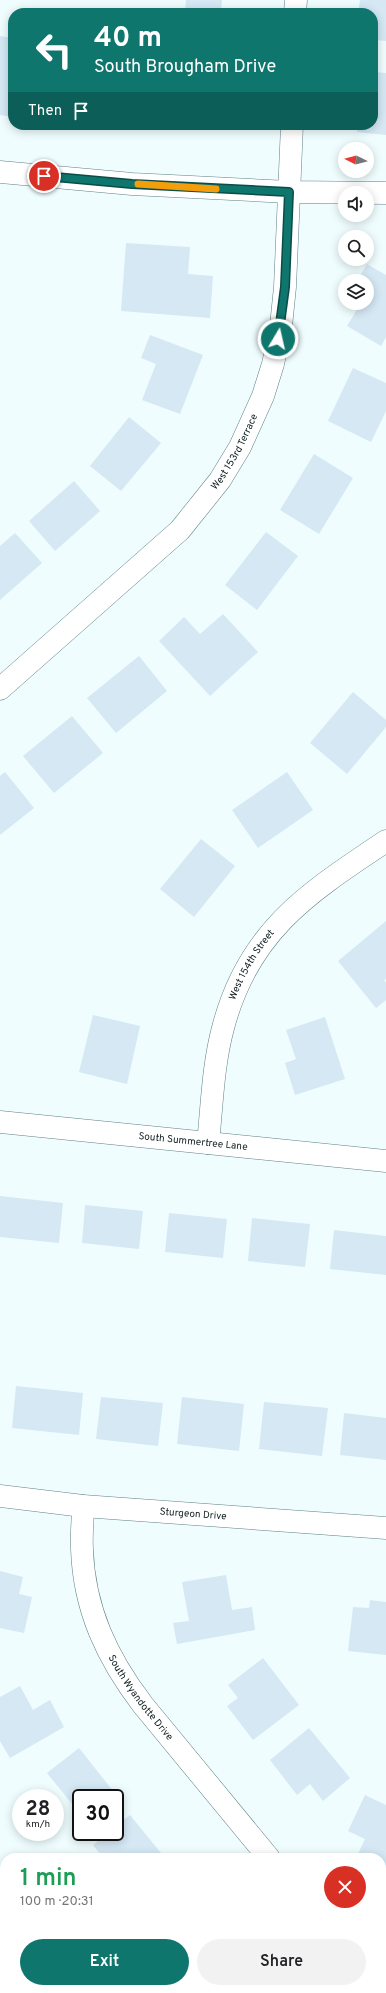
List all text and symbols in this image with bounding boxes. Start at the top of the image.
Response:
text: 40 m [94,21,162,57]
icon: left [28,24,80,76]
text: South Brougham Drive [94,56,276,79]
icon: arrive [70,100,92,122]
text: Then [28,102,62,121]
north arrow [338,142,374,178]
map controls [338,142,374,310]
pin [27,159,61,193]
icon: arrive [33,165,55,187]
button: sound [338,186,374,222]
button: search [338,230,374,266]
button: layers [338,274,374,310]
position arrow [257,318,299,360]
street label: West 153rd Terrace [208,412,261,493]
street label: West 154th Street [226,927,277,1002]
street label: South Summertree Lane [138,1130,248,1153]
street label: Sturgeon Drive [159,1505,227,1523]
street label: South Wyandotte Drive [105,1653,176,1743]
speed limit sign: 30 [72,1789,124,1841]
text: 28 [26,1797,50,1823]
text: km/h [26,1818,50,1831]
text: 1 min [20,1864,77,1894]
button: close [324,1866,366,1908]
text: 100 m · 20:31 [20,1894,94,1910]
button: Exit [20,1939,189,1985]
button: Share [197,1939,366,1985]

